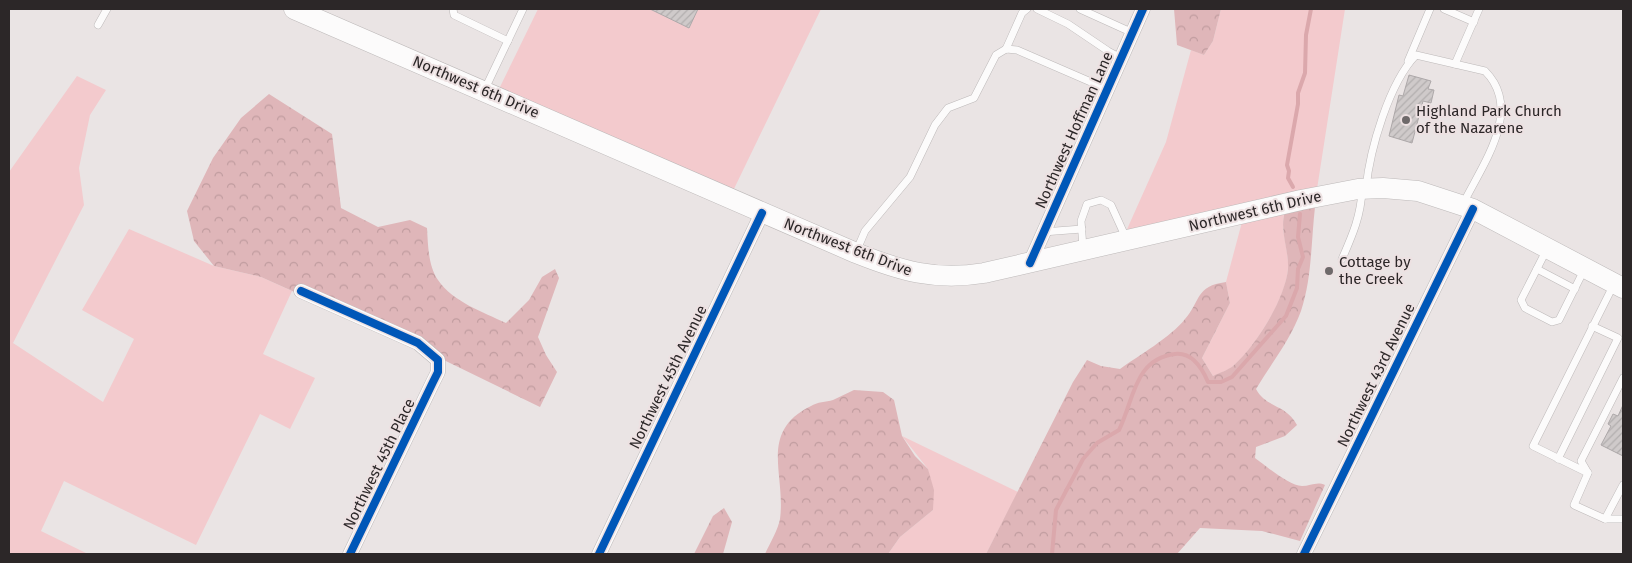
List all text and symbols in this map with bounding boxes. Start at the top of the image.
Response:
street label: Northwest Hoffman Lane [1031,49,1117,211]
street label: Northwest 6th Drive [410,52,542,122]
place label: Highland Park Church of the Nazarene [1416,102,1562,137]
marker: Highland Park Church of the Nazarene [1400,114,1412,126]
street label: Northwest 6th Drive [1187,187,1323,235]
street label: Northwest 6th Drive [781,214,915,280]
place label: Cottage by the Creek [1339,253,1411,288]
marker: Cottage by the Creek [1323,265,1335,277]
street label: Northwest 43rd Avenue [1333,300,1419,450]
street label: Northwest 45th Avenue [625,302,711,452]
street label: Northwest 45th Place [339,395,419,533]

